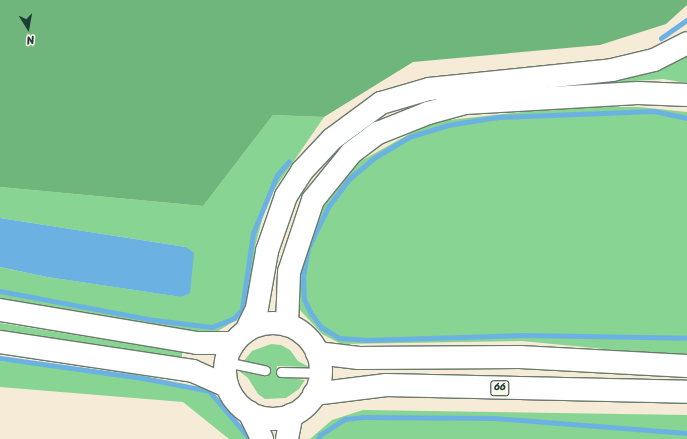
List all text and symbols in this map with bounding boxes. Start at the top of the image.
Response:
north arrow [8,8,48,48]
text: N [25,30,36,50]
road number: 66 [490,380,510,396]

